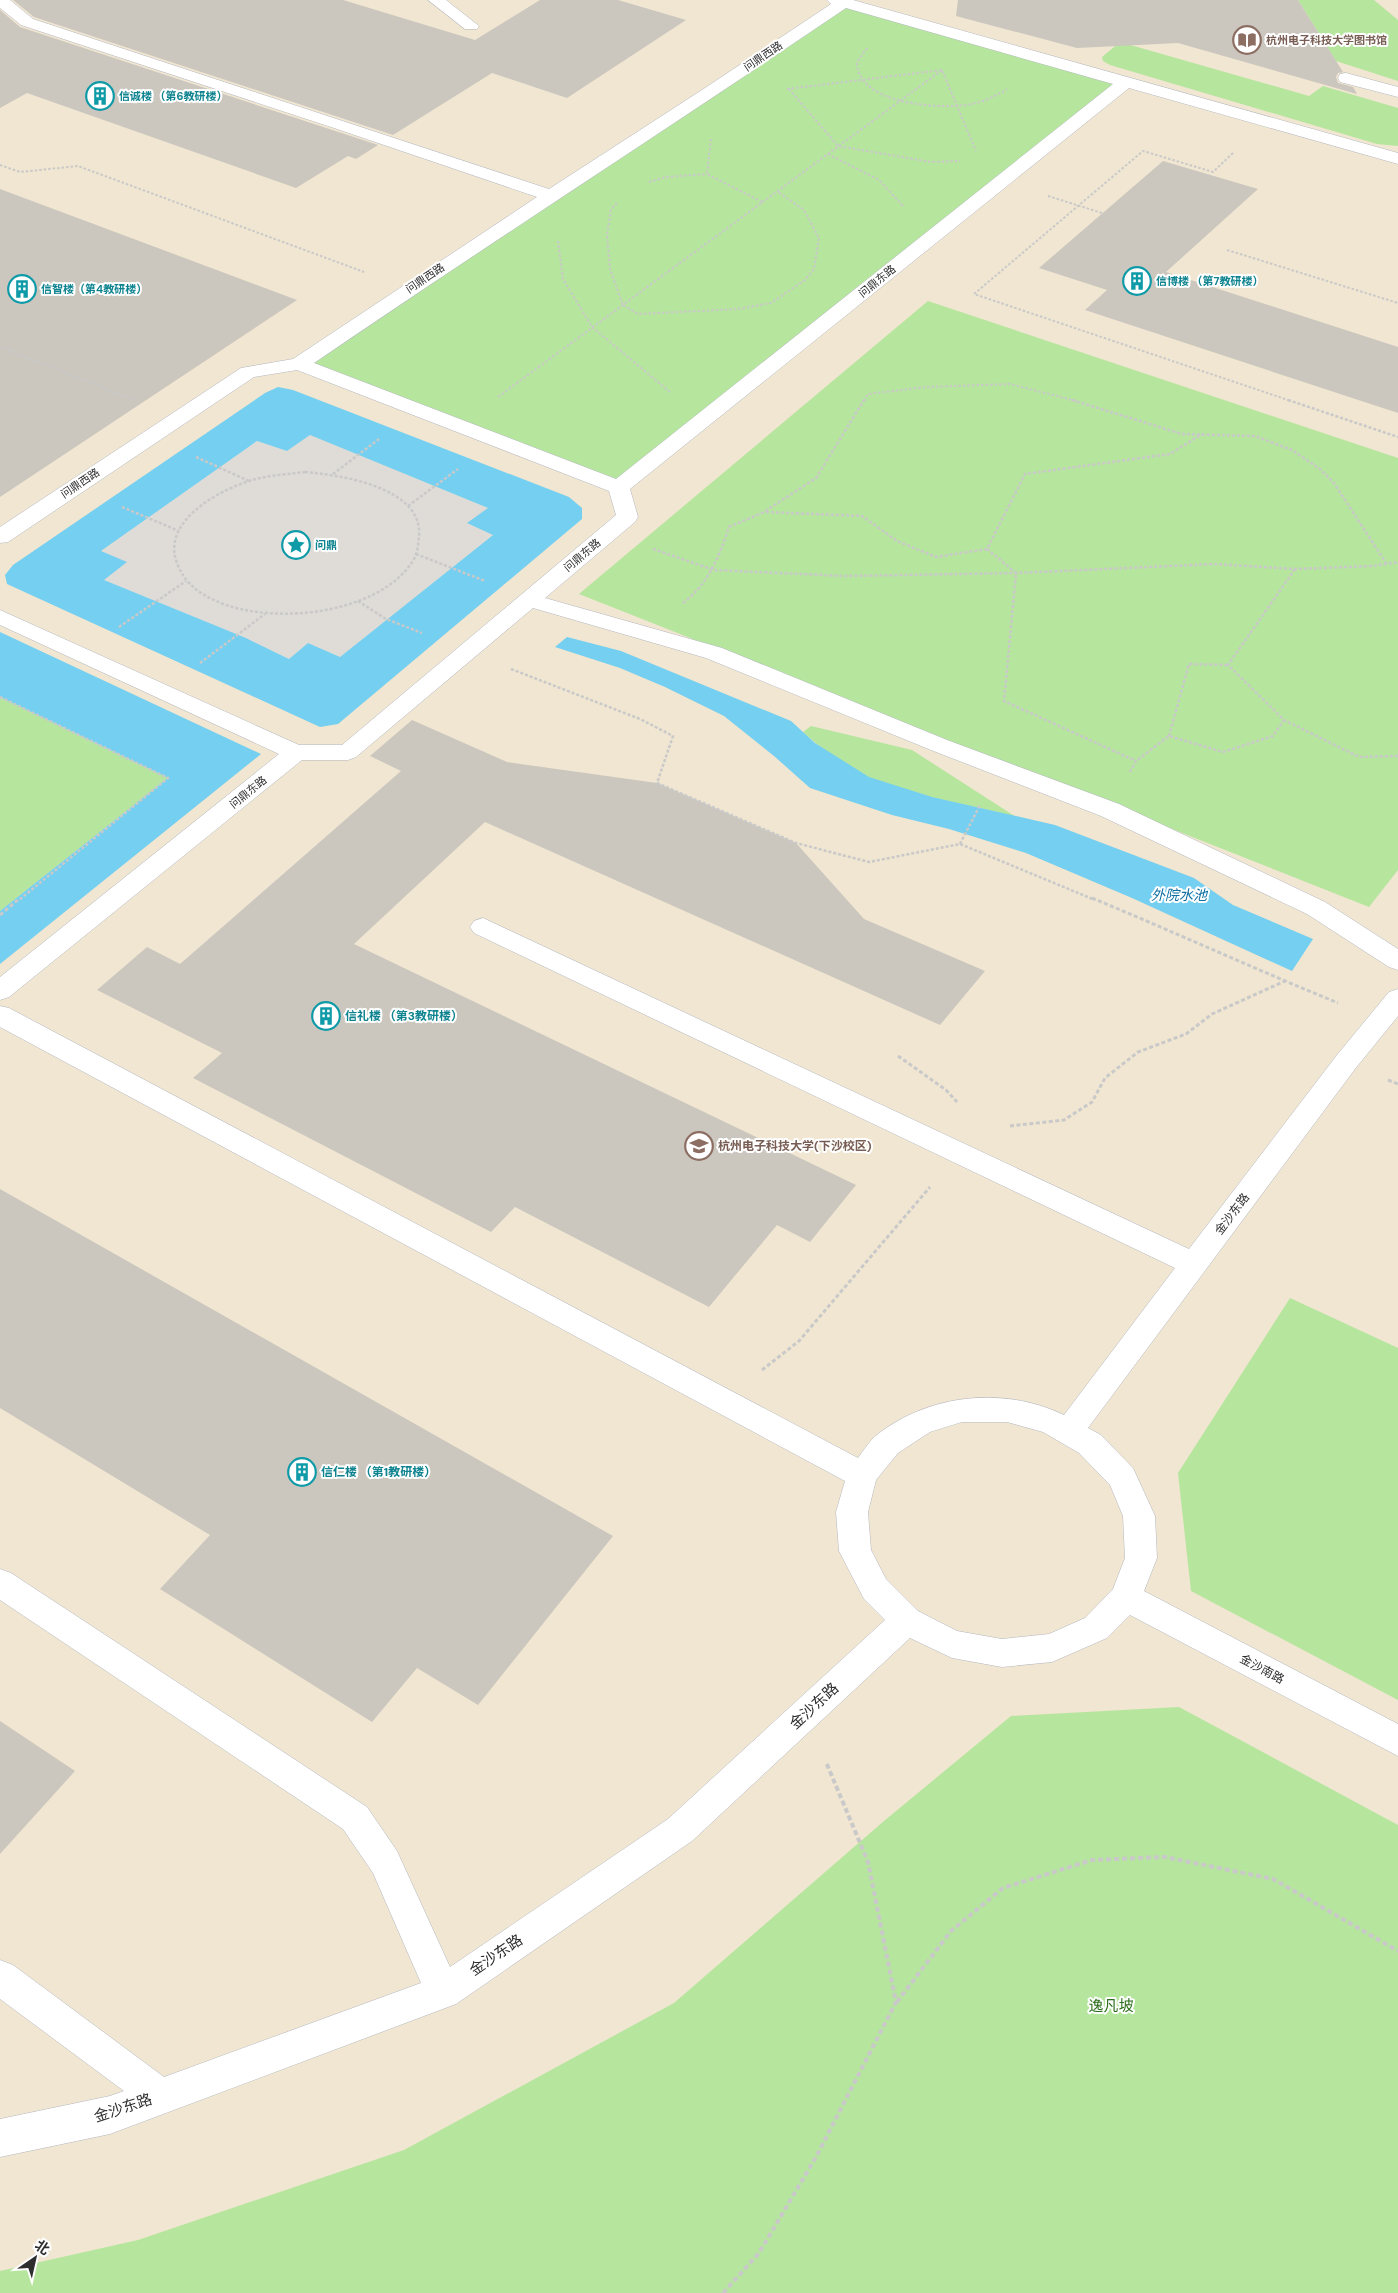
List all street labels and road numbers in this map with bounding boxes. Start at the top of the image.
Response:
street label: 问鼎西路 [741,38,785,74]
street label: 问鼎西路 [403,260,447,296]
street label: 问鼎东路 [855,262,899,300]
street label: 问鼎西路 [58,465,102,501]
street label: 问鼎东路 [561,535,603,575]
street label: 问鼎东路 [226,773,270,811]
street label: 金沙东路 [1211,1190,1253,1238]
street label: 金沙南路 [1237,1651,1287,1687]
street label: 金沙东路 [785,1678,843,1734]
street label: 金沙东路 [466,1930,526,1980]
street label: 金沙东路 [91,2089,155,2127]

